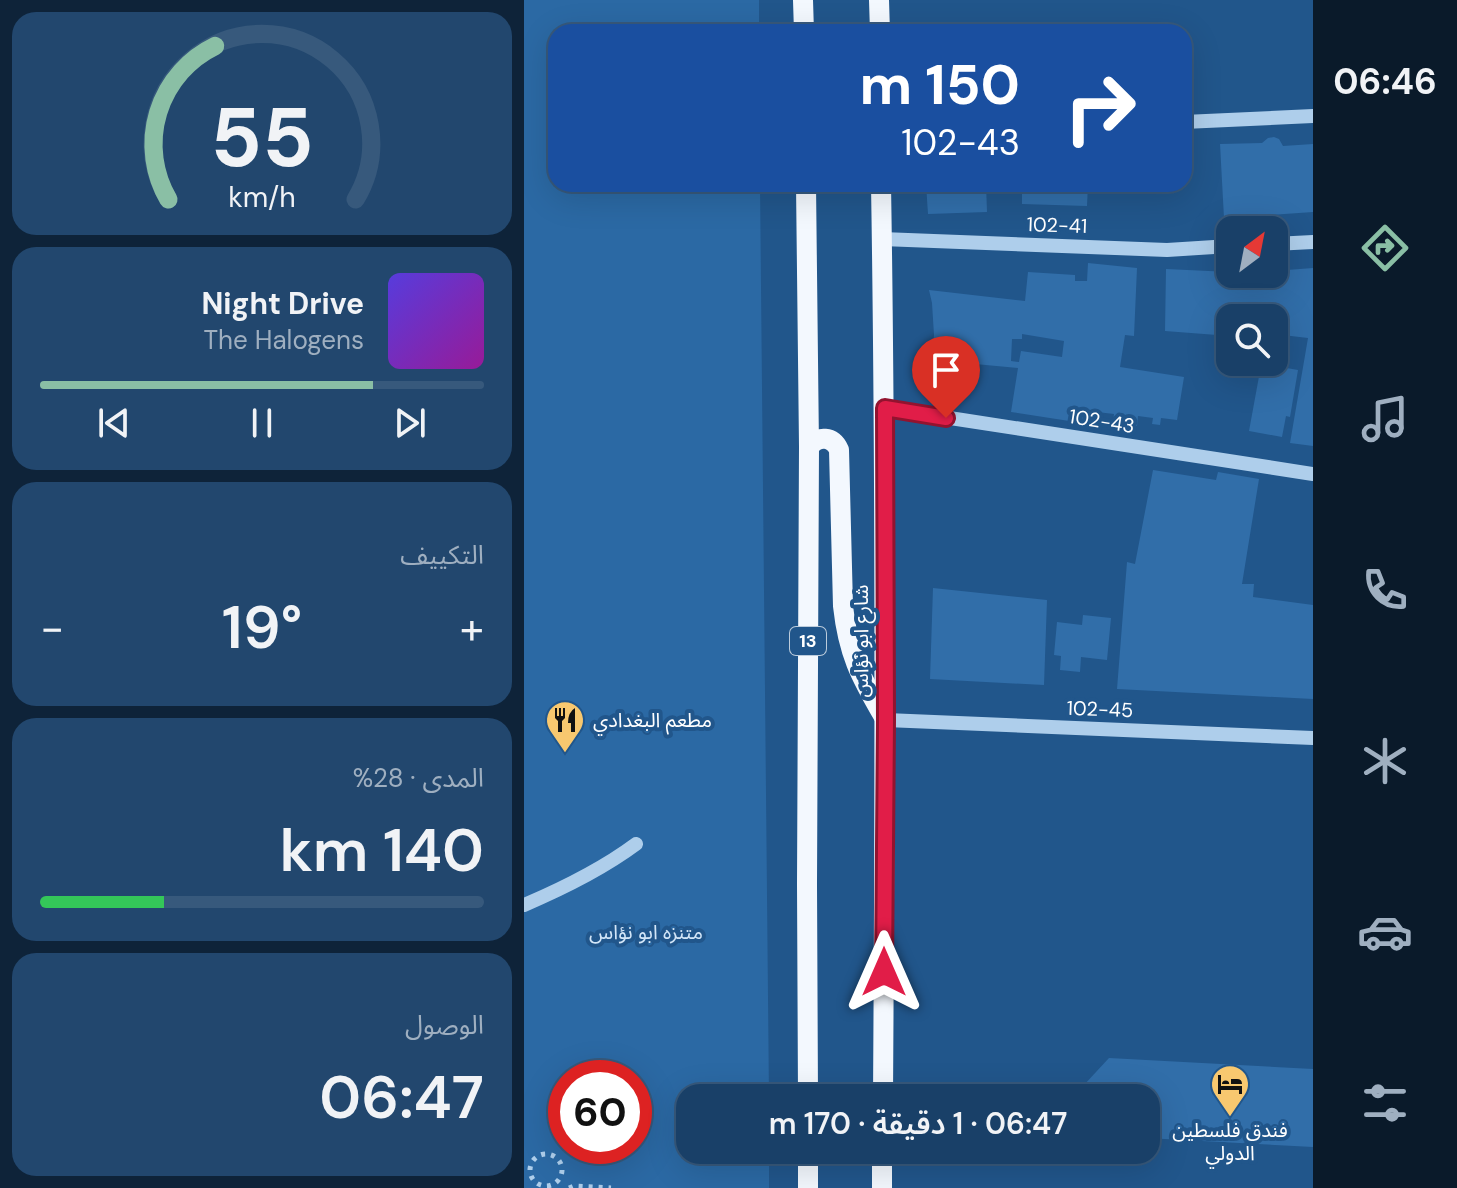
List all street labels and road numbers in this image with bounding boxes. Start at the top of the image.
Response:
street label: 102-41 [1026,211,1088,239]
street label: 102-43 [1067,403,1137,439]
street label: شارع ابو نؤاس [848,585,876,697]
road number: 13 [790,627,826,655]
street label: 102-45 [1066,695,1134,723]

